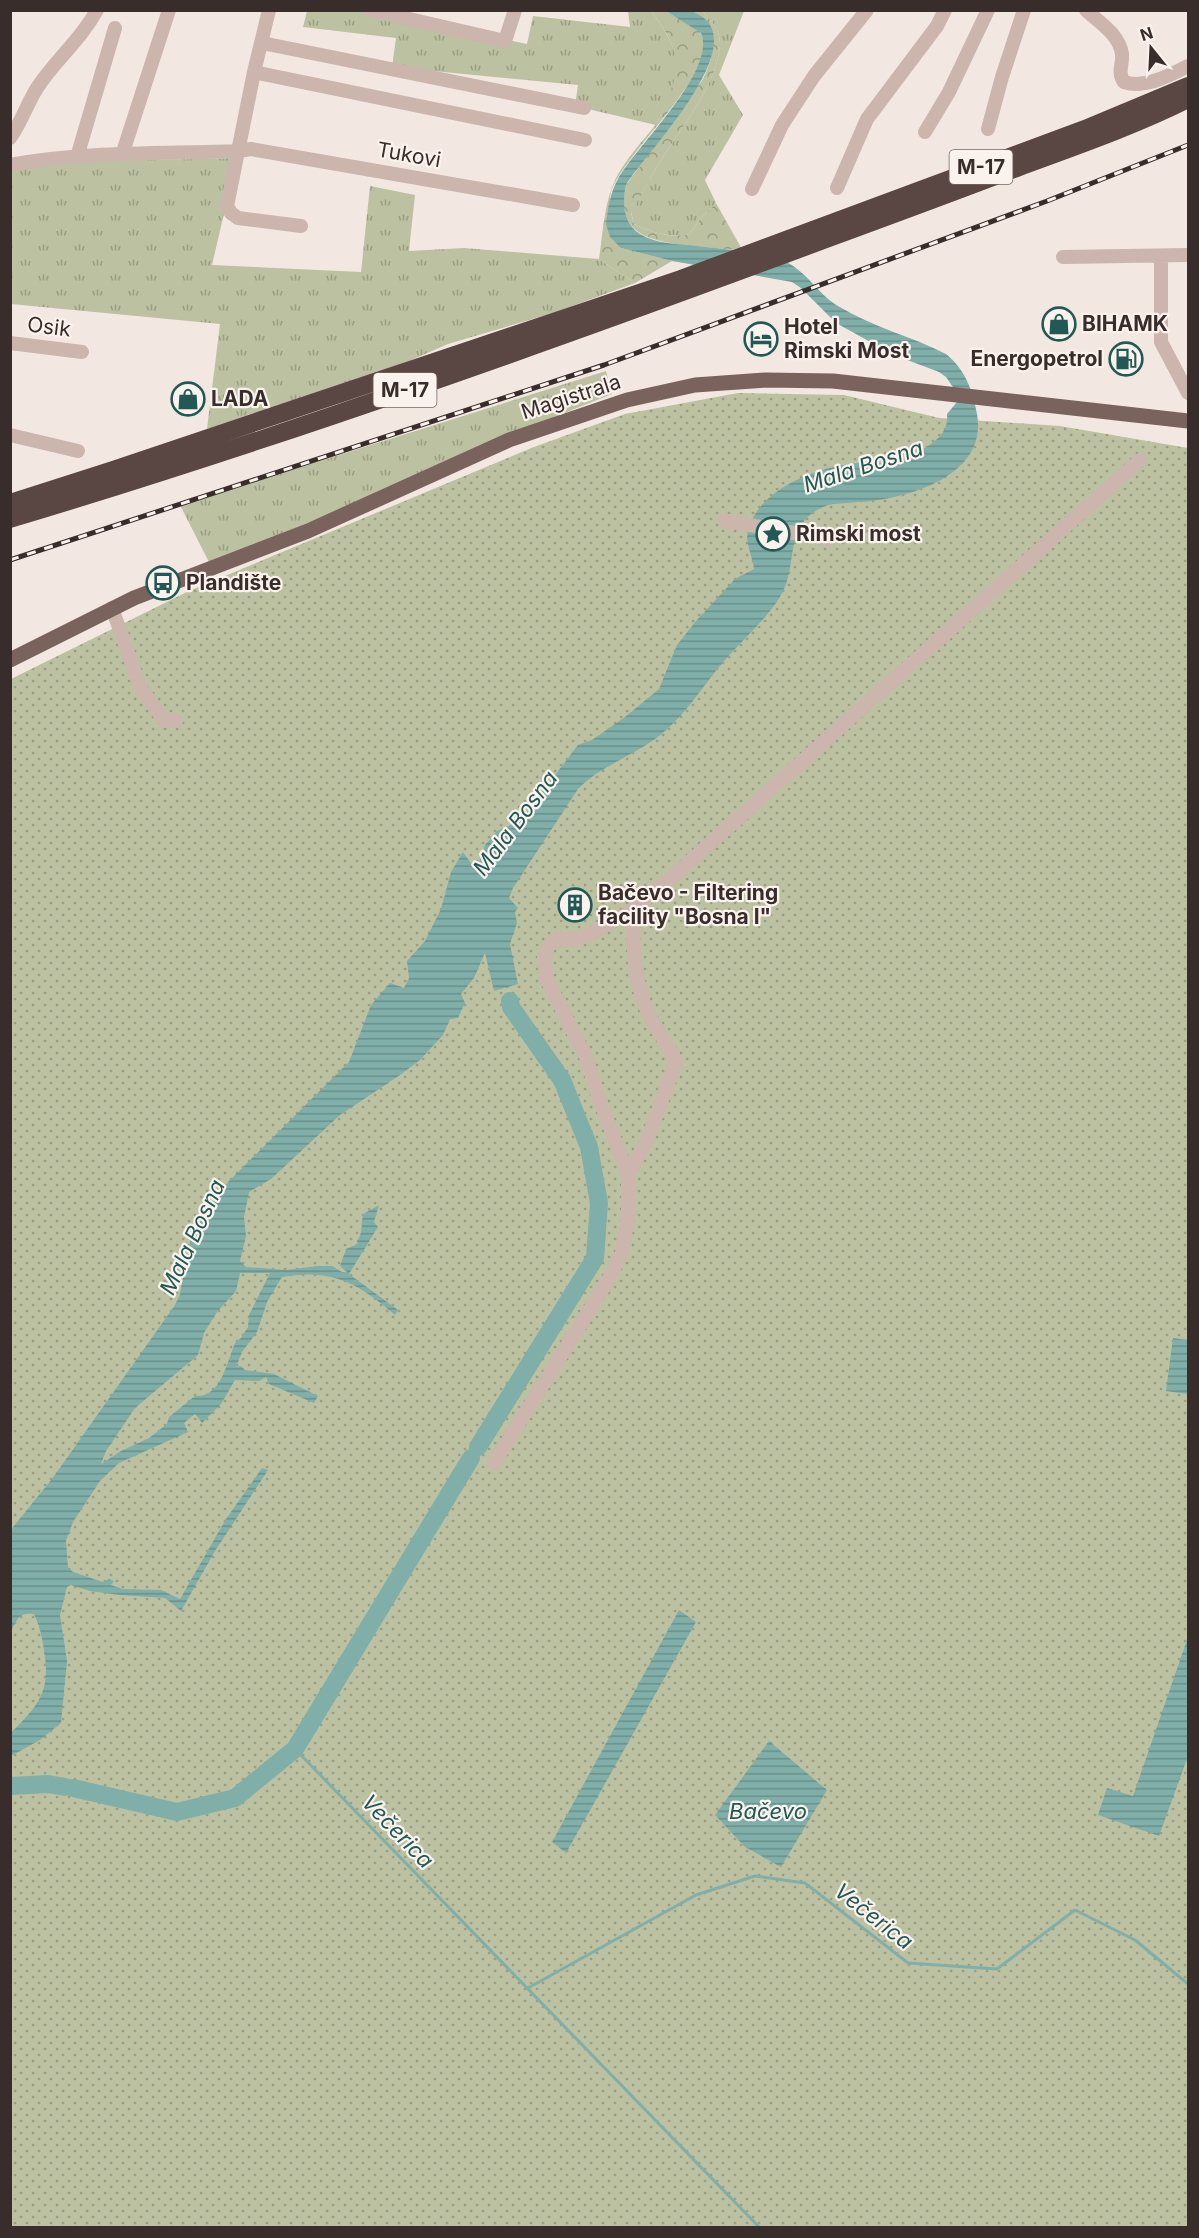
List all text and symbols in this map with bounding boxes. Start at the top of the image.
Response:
north arrow [1121,18,1181,78]
text: N [1137,22,1155,45]
street label: Tukovi [375,137,443,172]
road number: M-17 [950,150,1012,184]
shop icon: BIHAMK [1041,306,1077,342]
street label: Osik [26,311,73,342]
place label: BIHAMK [1082,311,1168,336]
place label: Hotel Rimski Most [784,314,909,363]
hotel icon: Hotel Rimski Most [743,321,779,357]
fuel station icon: Energopetrol [1108,341,1144,377]
place label: Energopetrol [970,346,1103,371]
street label: Magistrala [518,369,624,424]
road number: M-17 [374,373,436,407]
shop icon: LADA [170,381,206,417]
place label: LADA [211,386,269,411]
water label: Mala Bosna [800,434,926,498]
place icon: Rimski most [755,516,791,552]
place label: Rimski most [796,521,921,546]
bus stop icon: Plandište [145,565,181,601]
place label: Plandište [186,570,281,595]
water label: Mala Bosna [467,766,563,880]
place label: Bačevo - Filtering facility "Bosna I" [598,880,778,929]
building icon: Bačevo - Filtering facility "Bosna I" [557,887,593,923]
water label: Mala Bosna [154,1175,230,1299]
water label: Večerica [357,1789,439,1873]
water label: Bačevo [729,1798,807,1824]
water label: Večerica [830,1877,918,1955]

